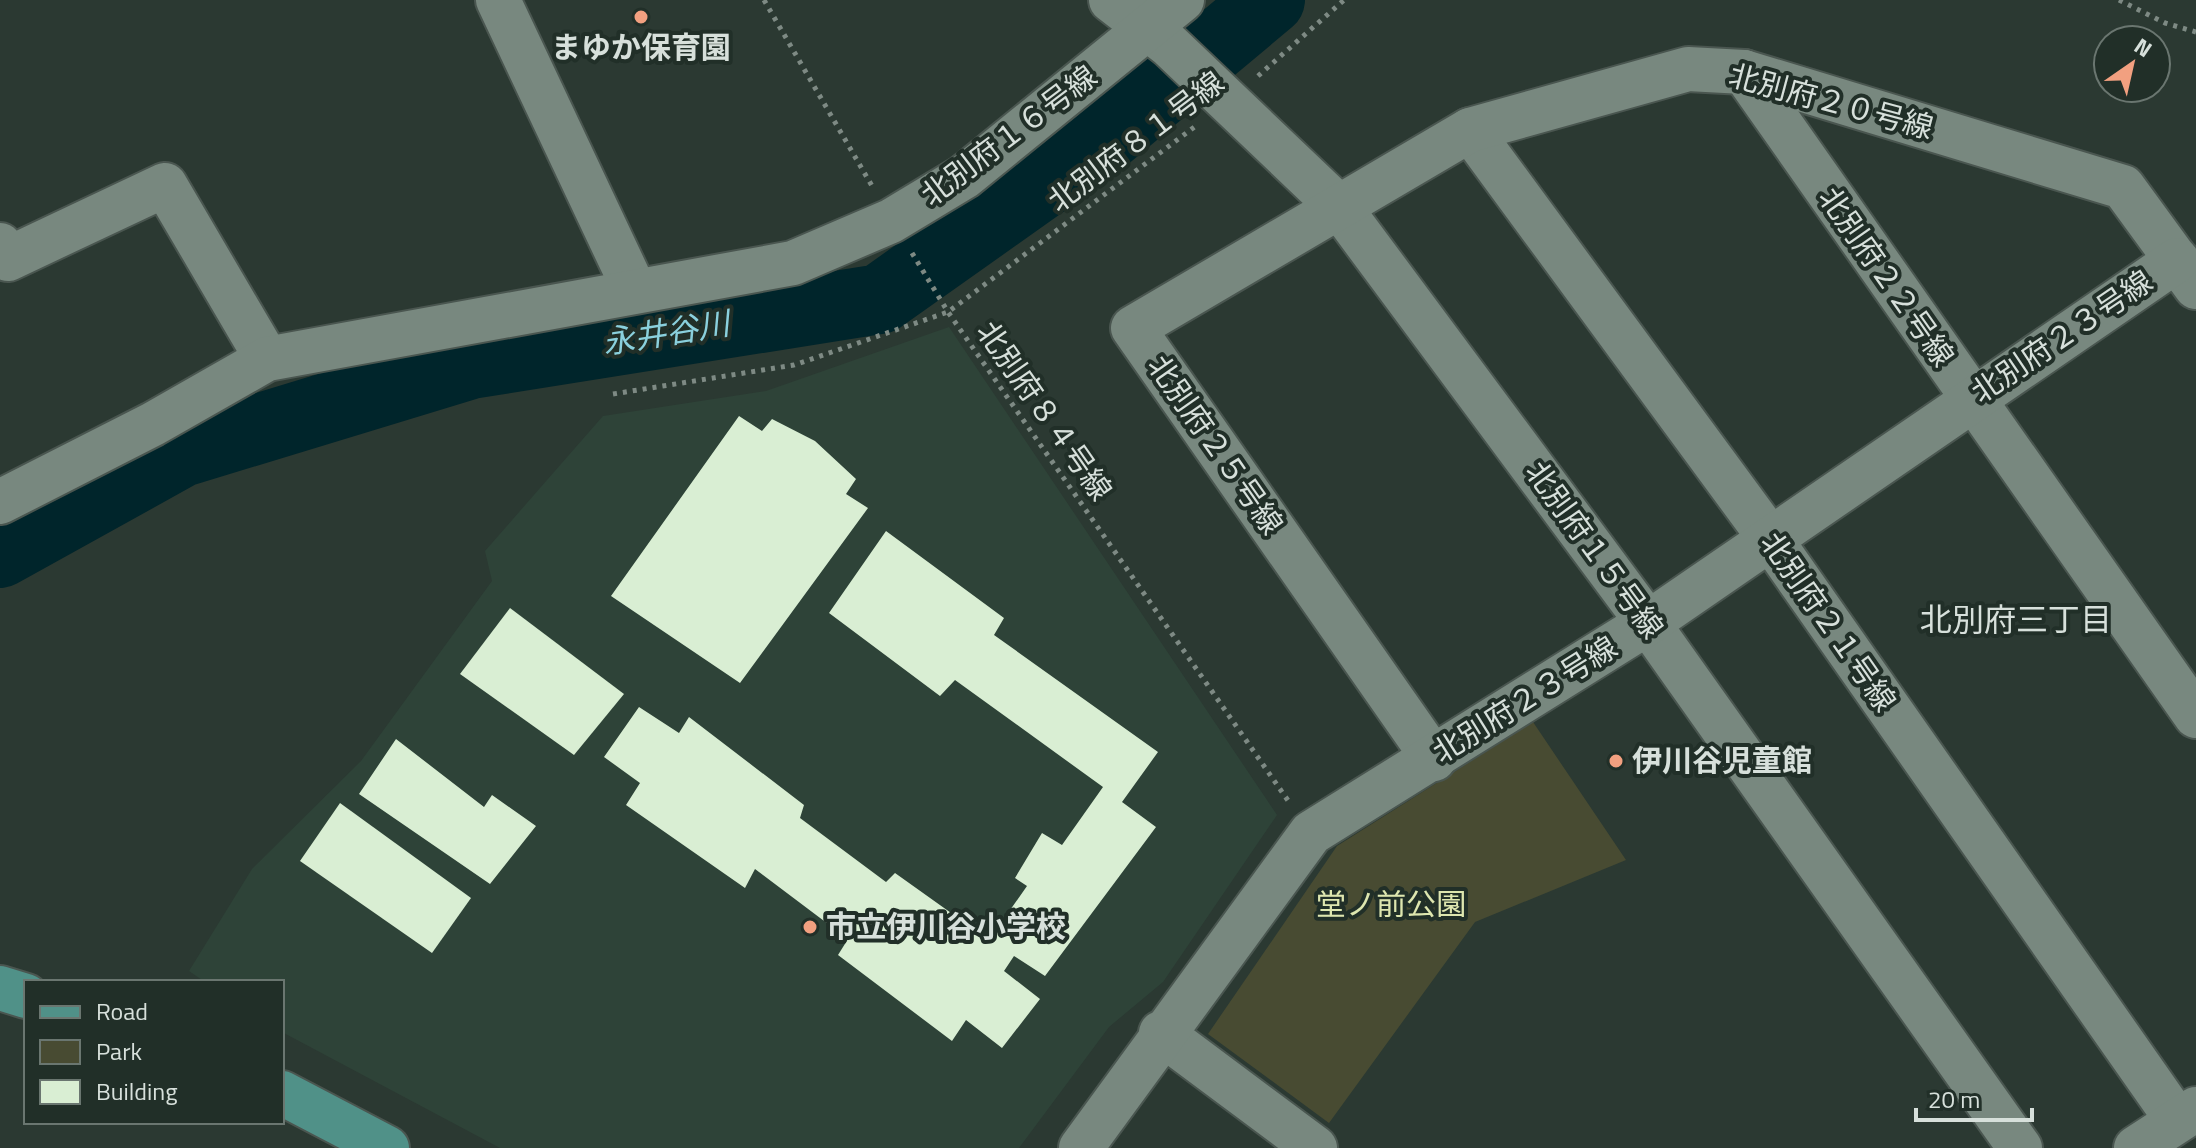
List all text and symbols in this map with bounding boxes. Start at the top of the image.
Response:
marker: まゆか保育園 [632,8,650,26]
place label: まゆか保育園 [551,24,731,70]
north arrow [2092,24,2172,104]
text: N [2127,29,2159,66]
street label: 北別府２０号線 [1724,52,1939,150]
street label: 北別府１６号線 [911,54,1106,217]
street label: 北別府８１号線 [1038,60,1233,223]
street label: 北別府２２号線 [1808,177,1966,376]
street label: 北別府２３号線 [1962,258,2161,414]
water label: 永井谷川 [599,298,736,366]
street label: 北別府８４号線 [966,311,1124,510]
street label: 北別府２５号線 [1137,345,1295,544]
street label: 北別府１５号線 [1514,451,1675,648]
street label: 北別府２１号線 [1750,522,1908,721]
district label: 北別府三丁目 [1920,595,2112,643]
street label: 北別府２３号線 [1423,624,1626,774]
place label: 伊川谷児童館 [1632,737,1812,783]
marker: 伊川谷児童館 [1607,752,1625,770]
park label: 堂ノ前公園 [1316,881,1466,927]
place label: 市立伊川谷小学校 [826,903,1066,949]
marker: 市立伊川谷小学校 [801,918,819,936]
legend [24,980,284,1124]
text: Road [96,993,148,1029]
text: Park [96,1033,142,1069]
scale bar [1916,1072,2032,1122]
text: Building [96,1073,178,1109]
text: 20 m [1928,1081,1980,1117]

